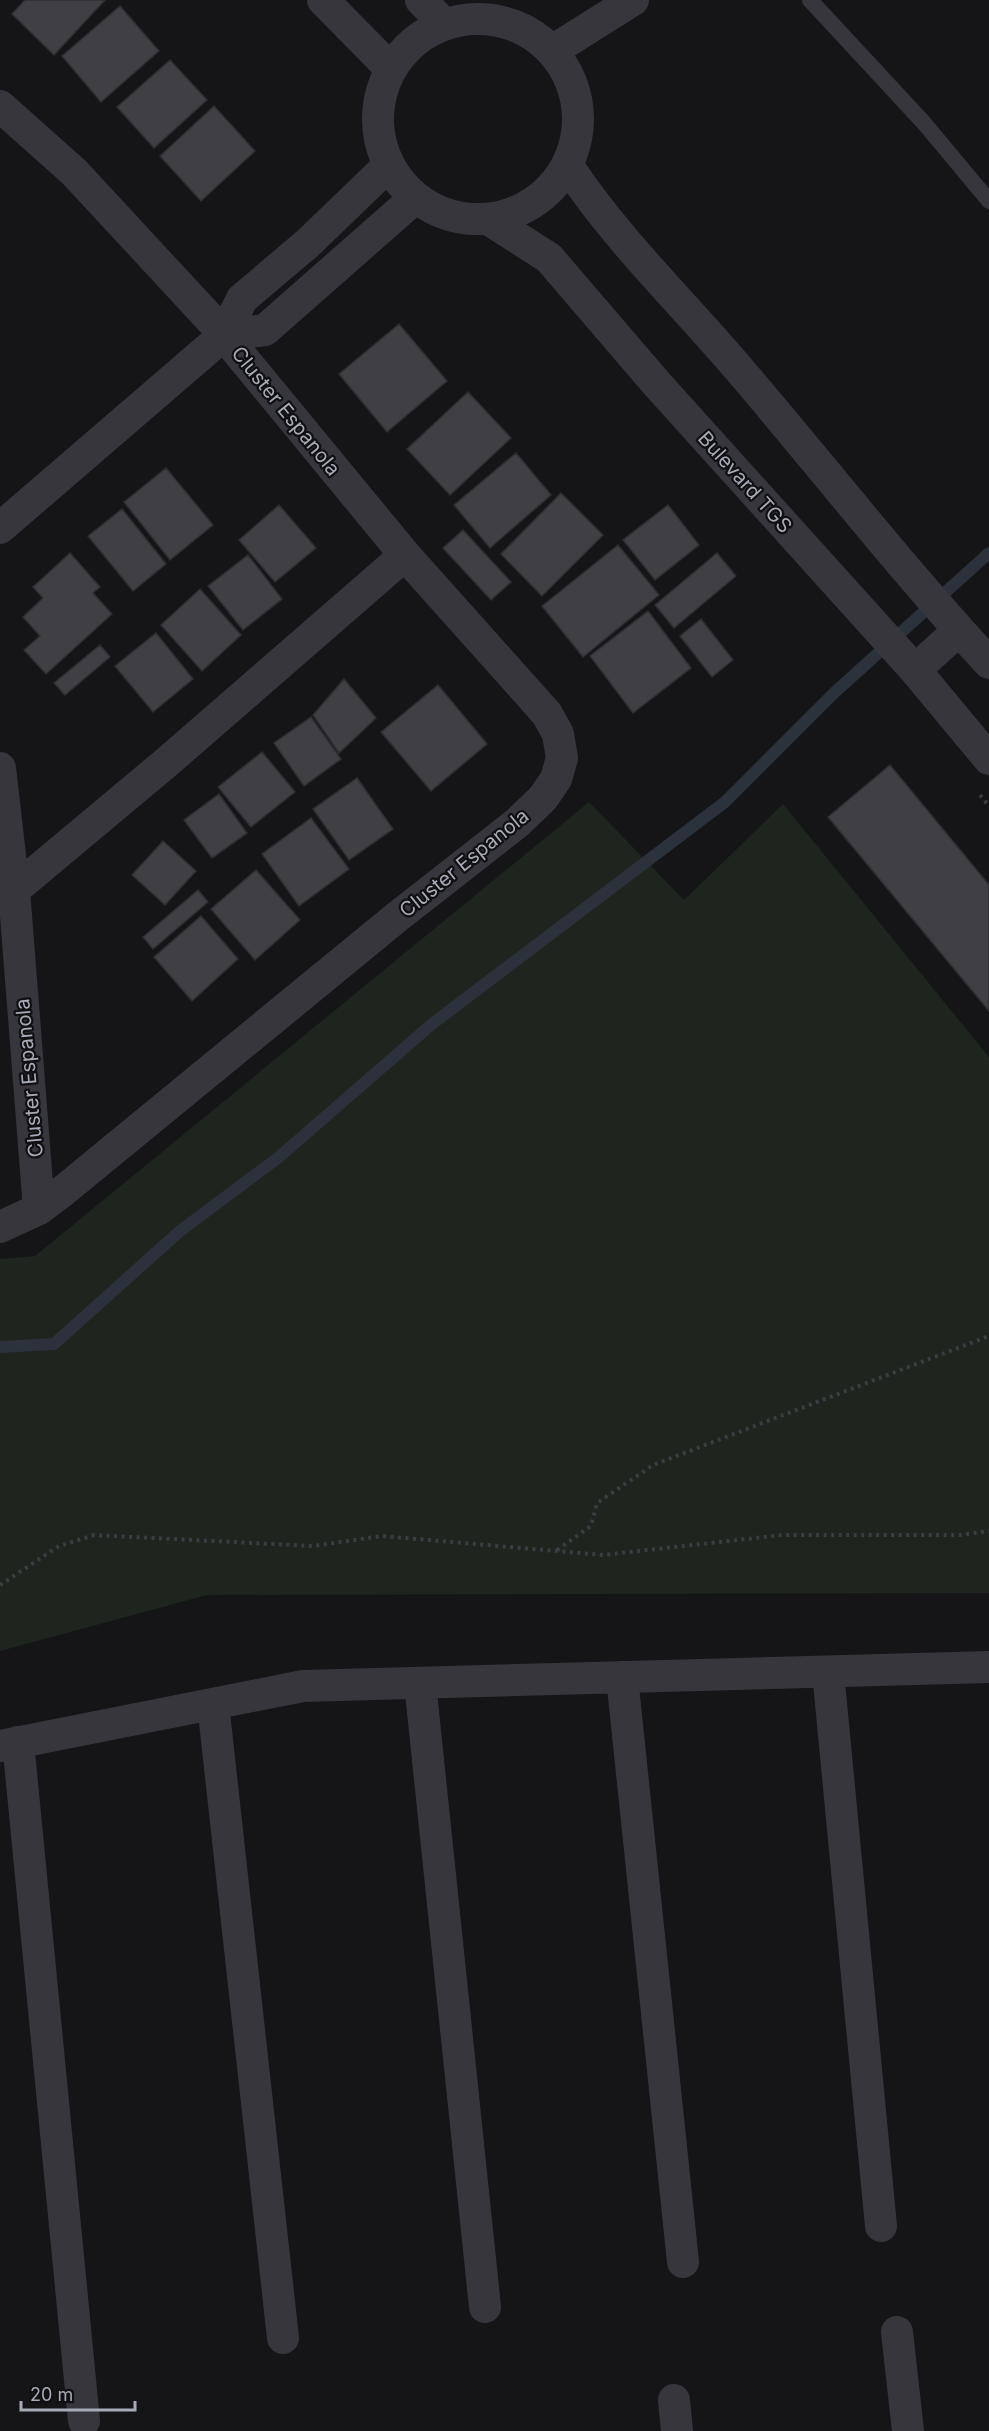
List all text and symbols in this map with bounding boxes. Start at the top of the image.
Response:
street label: Cluster Espanola [227,342,345,480]
street label: Bulevard TGS [693,426,797,538]
street label: Cluster Espanola [395,804,533,922]
street label: Cluster Espanola [10,998,48,1158]
scale bar [21,2374,135,2412]
text: 20 m [30,2384,73,2405]

